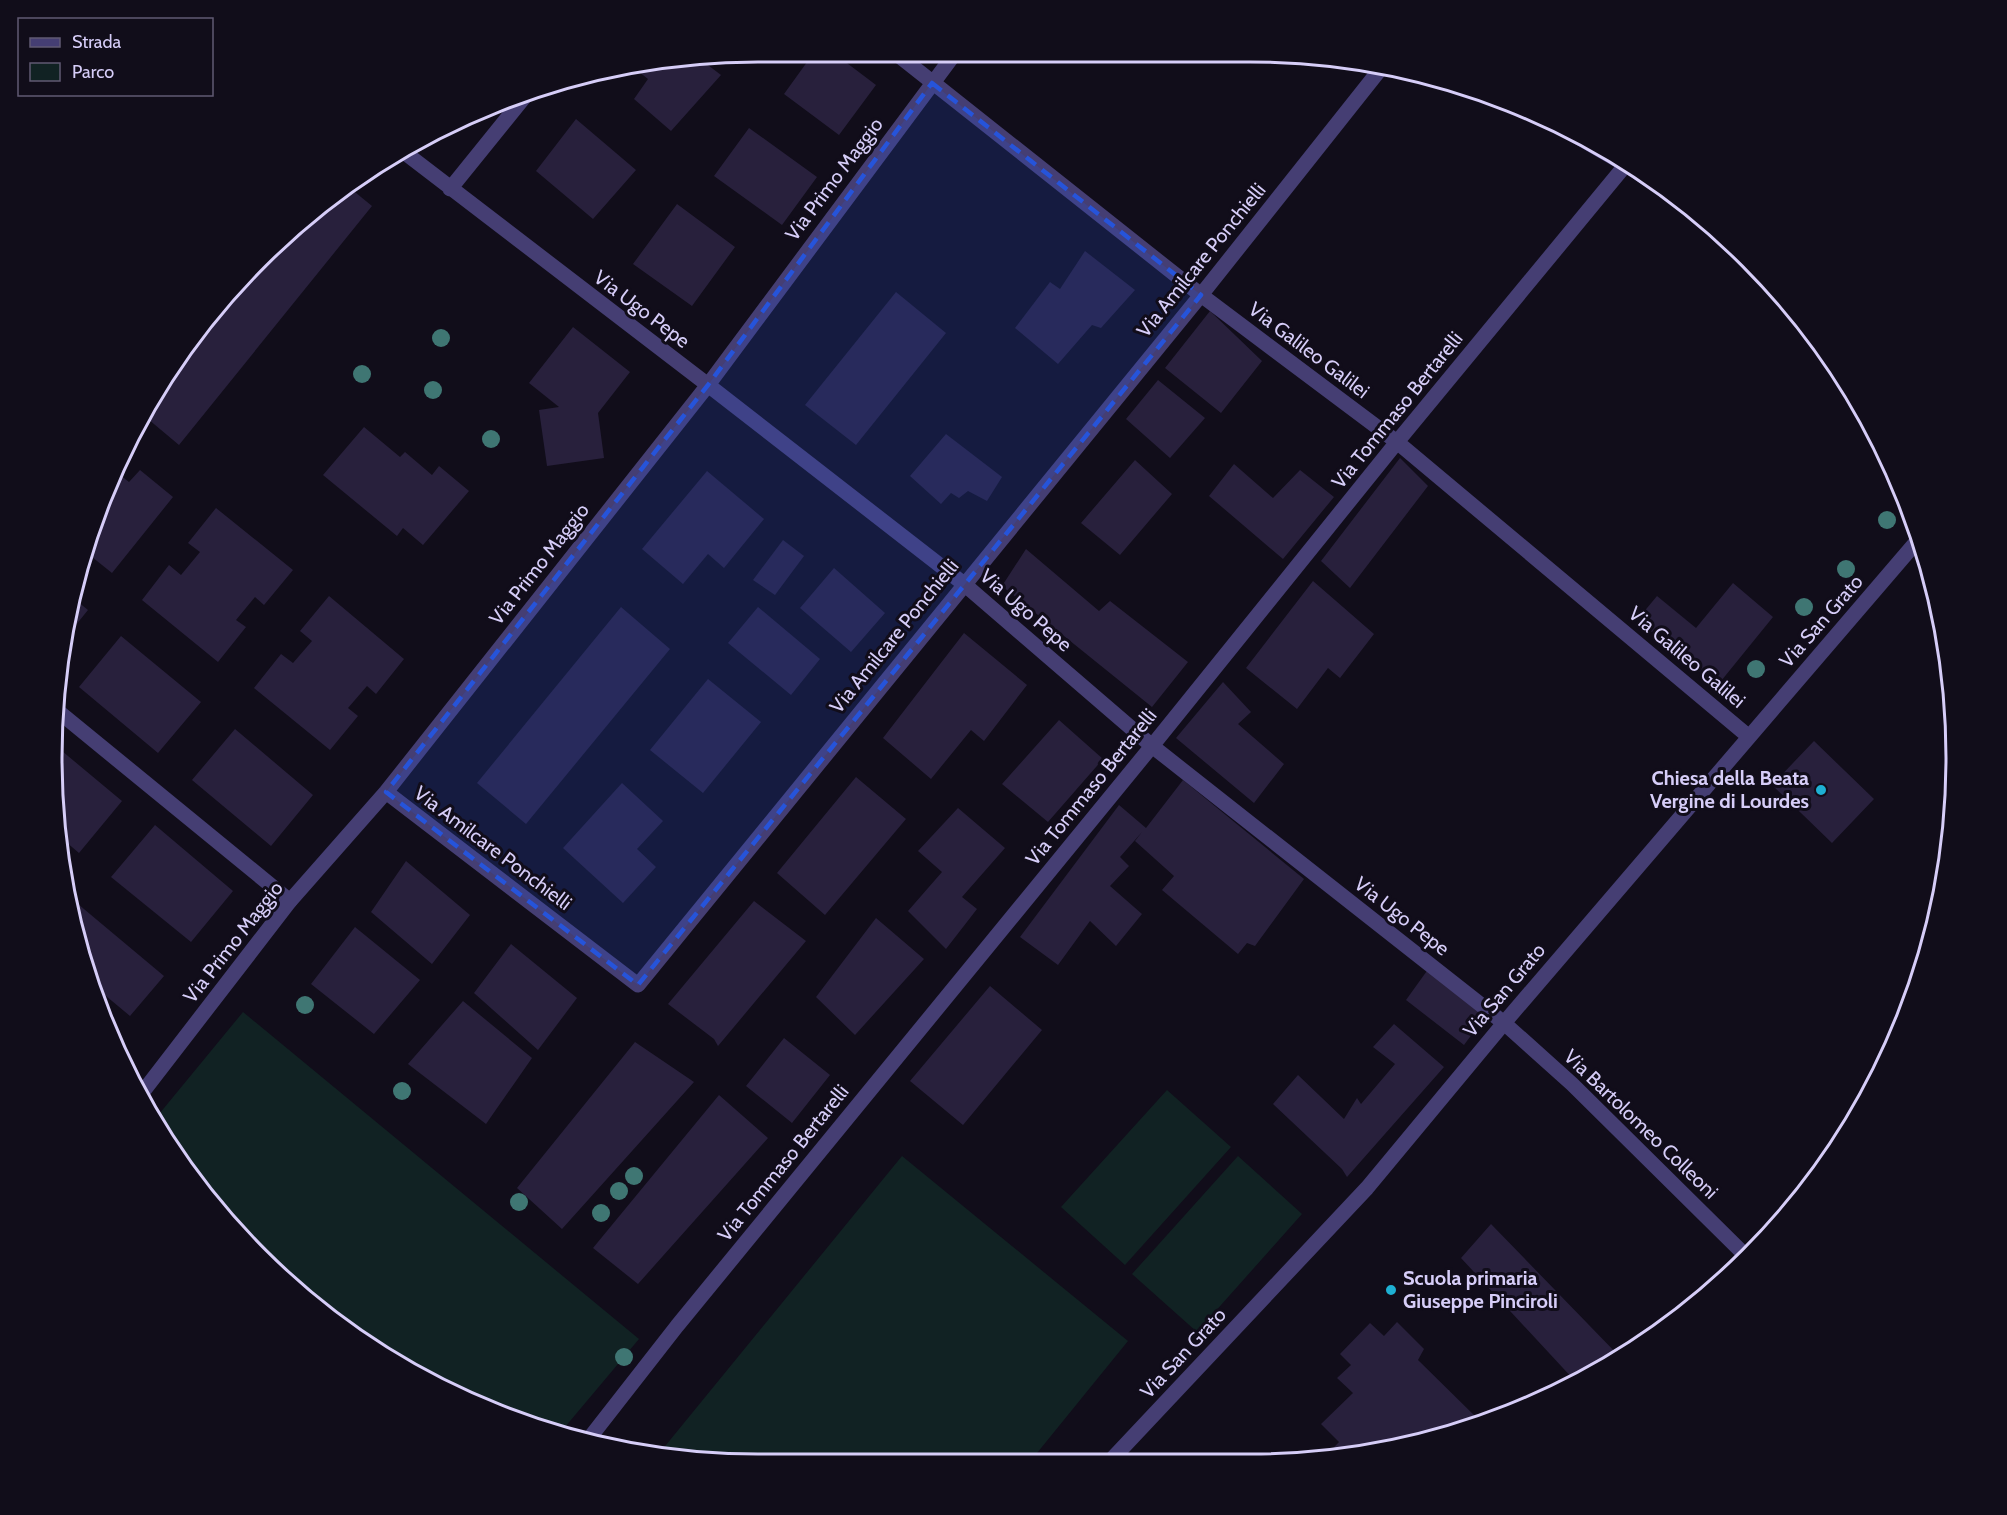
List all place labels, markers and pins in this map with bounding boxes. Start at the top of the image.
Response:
place label: Chiesa della Beata Vergine di Lourdes [1650,766,1809,813]
marker: Chiesa della Beata Vergine di Lourdes [1814,783,1828,797]
place label: Scuola primaria Giuseppe Pinciroli [1403,1266,1558,1313]
marker: Scuola primaria Giuseppe Pinciroli [1384,1283,1398,1297]

